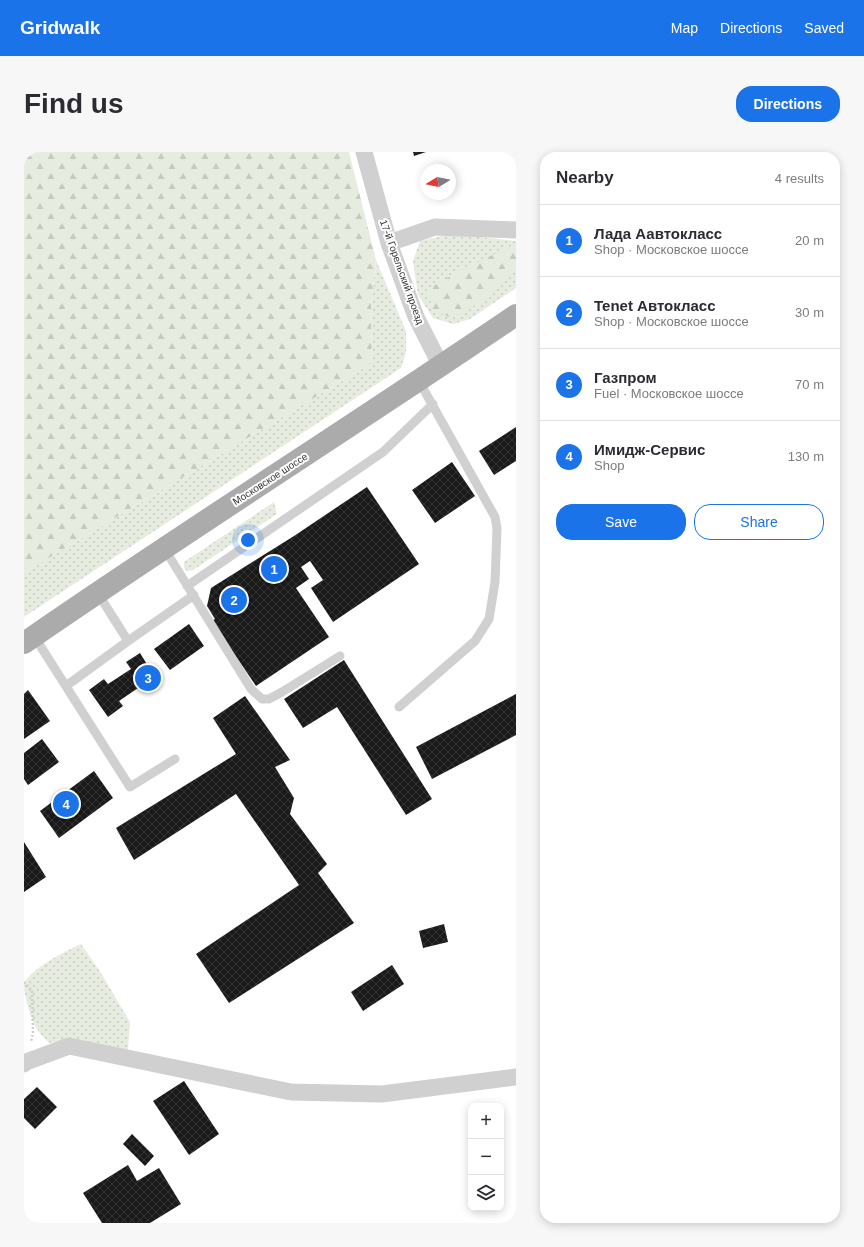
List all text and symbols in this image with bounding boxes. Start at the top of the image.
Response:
text: Gridwalk [20,17,100,38]
text: Map [671,20,698,36]
text: Directions [720,20,782,36]
text: Saved [804,20,844,36]
button: Directions [736,86,840,122]
text: Find us [24,88,124,119]
north arrow [420,164,456,200]
text: Nearby [556,168,614,187]
text: 4 results [775,171,824,186]
street label: 17-й Горельский проезд [378,218,426,326]
text: Лада Аавтокласс [594,225,722,242]
text: 1 [565,233,573,248]
text: 20 m [795,233,824,248]
text: Shop · Московское шоссе [594,242,749,257]
text: Tenet Автокласс [594,297,715,314]
text: 2 [565,305,573,320]
text: 30 m [795,305,824,320]
text: Shop · Московское шоссе [594,314,749,329]
text: Газпром [594,369,657,386]
text: 3 [565,377,573,392]
text: 70 m [795,377,824,392]
text: Fuel · Московское шоссе [594,386,744,401]
text: Имидж-Сервис [594,441,705,458]
text: 4 [565,449,573,464]
text: 130 m [788,449,824,464]
street label: Московское шоссе [231,451,310,507]
text: Shop [594,458,624,473]
button: Save [556,504,686,540]
button: Share [694,504,824,540]
your location [238,530,258,550]
pin: 1 [261,554,287,584]
pin: 2 [221,585,247,615]
pin: 3 [135,663,161,693]
pin: 4 [53,789,79,819]
map controls [468,1103,504,1211]
button: + [468,1103,504,1139]
button: − [468,1139,504,1175]
button: layers [468,1175,504,1211]

